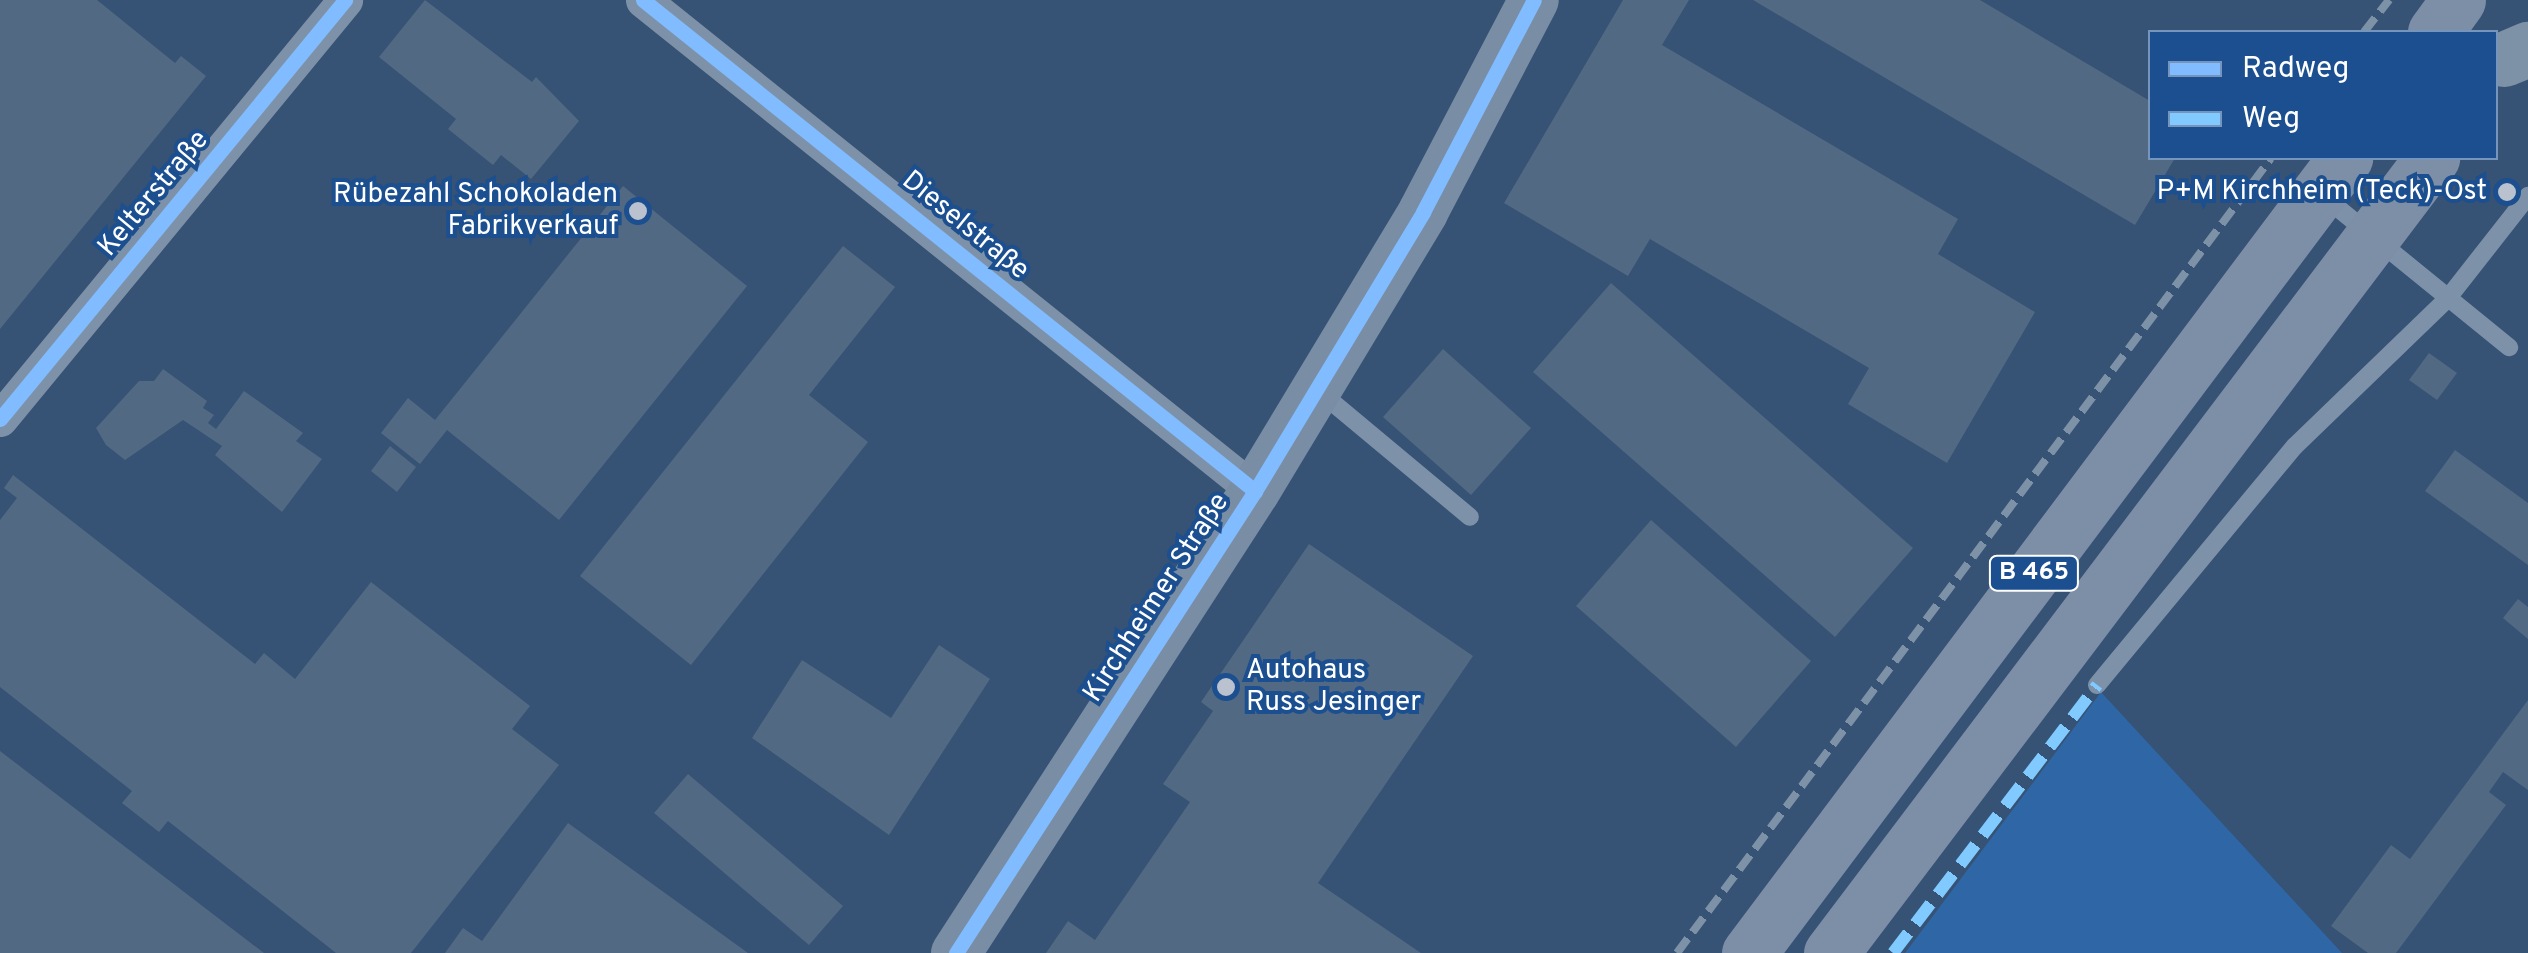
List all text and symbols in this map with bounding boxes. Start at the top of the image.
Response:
legend [2148,30,2498,160]
text: Radweg [2242,51,2349,88]
text: Weg [2242,101,2300,138]
street label: Kelterstraße [92,124,216,264]
street label: Dieselstraße [895,164,1035,288]
place label: P+M Kirchheim (Teck)-Ost [2157,175,2487,209]
place label: Rübezahl Schokoladen Fabrikverkauf [333,178,618,244]
marker: P+M Kirchheim (Teck)-Ost [2496,181,2518,203]
marker: Rübezahl Schokoladen Fabrikverkauf [627,200,649,222]
street label: Kirchheimer Straße [1077,487,1237,709]
road number: B 465 [1986,553,2082,593]
place label: Autohaus Russ Jesinger [1246,654,1421,720]
marker: Autohaus Russ Jesinger [1215,676,1237,698]

